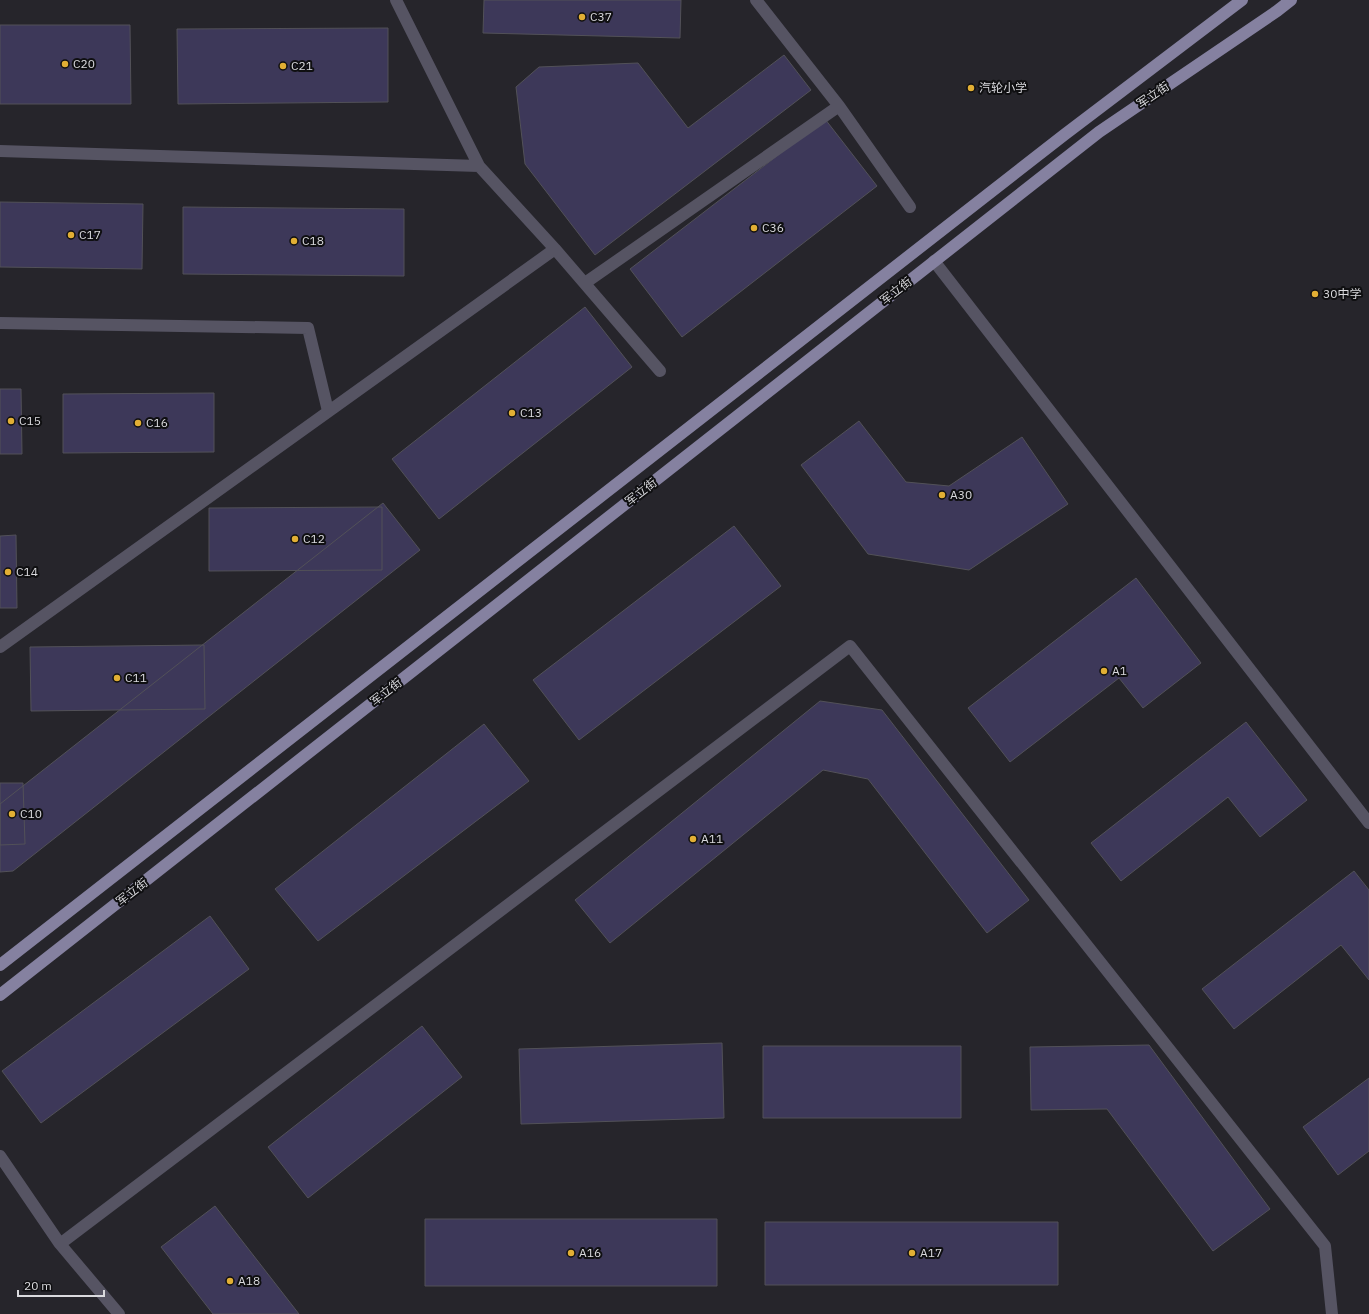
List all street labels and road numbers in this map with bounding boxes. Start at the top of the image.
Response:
street label: 军立街 [1134,78,1172,111]
street label: 军立街 [877,274,914,308]
street label: 军立街 [622,475,659,509]
street label: 军立街 [367,675,404,709]
street label: 军立街 [113,875,150,909]

